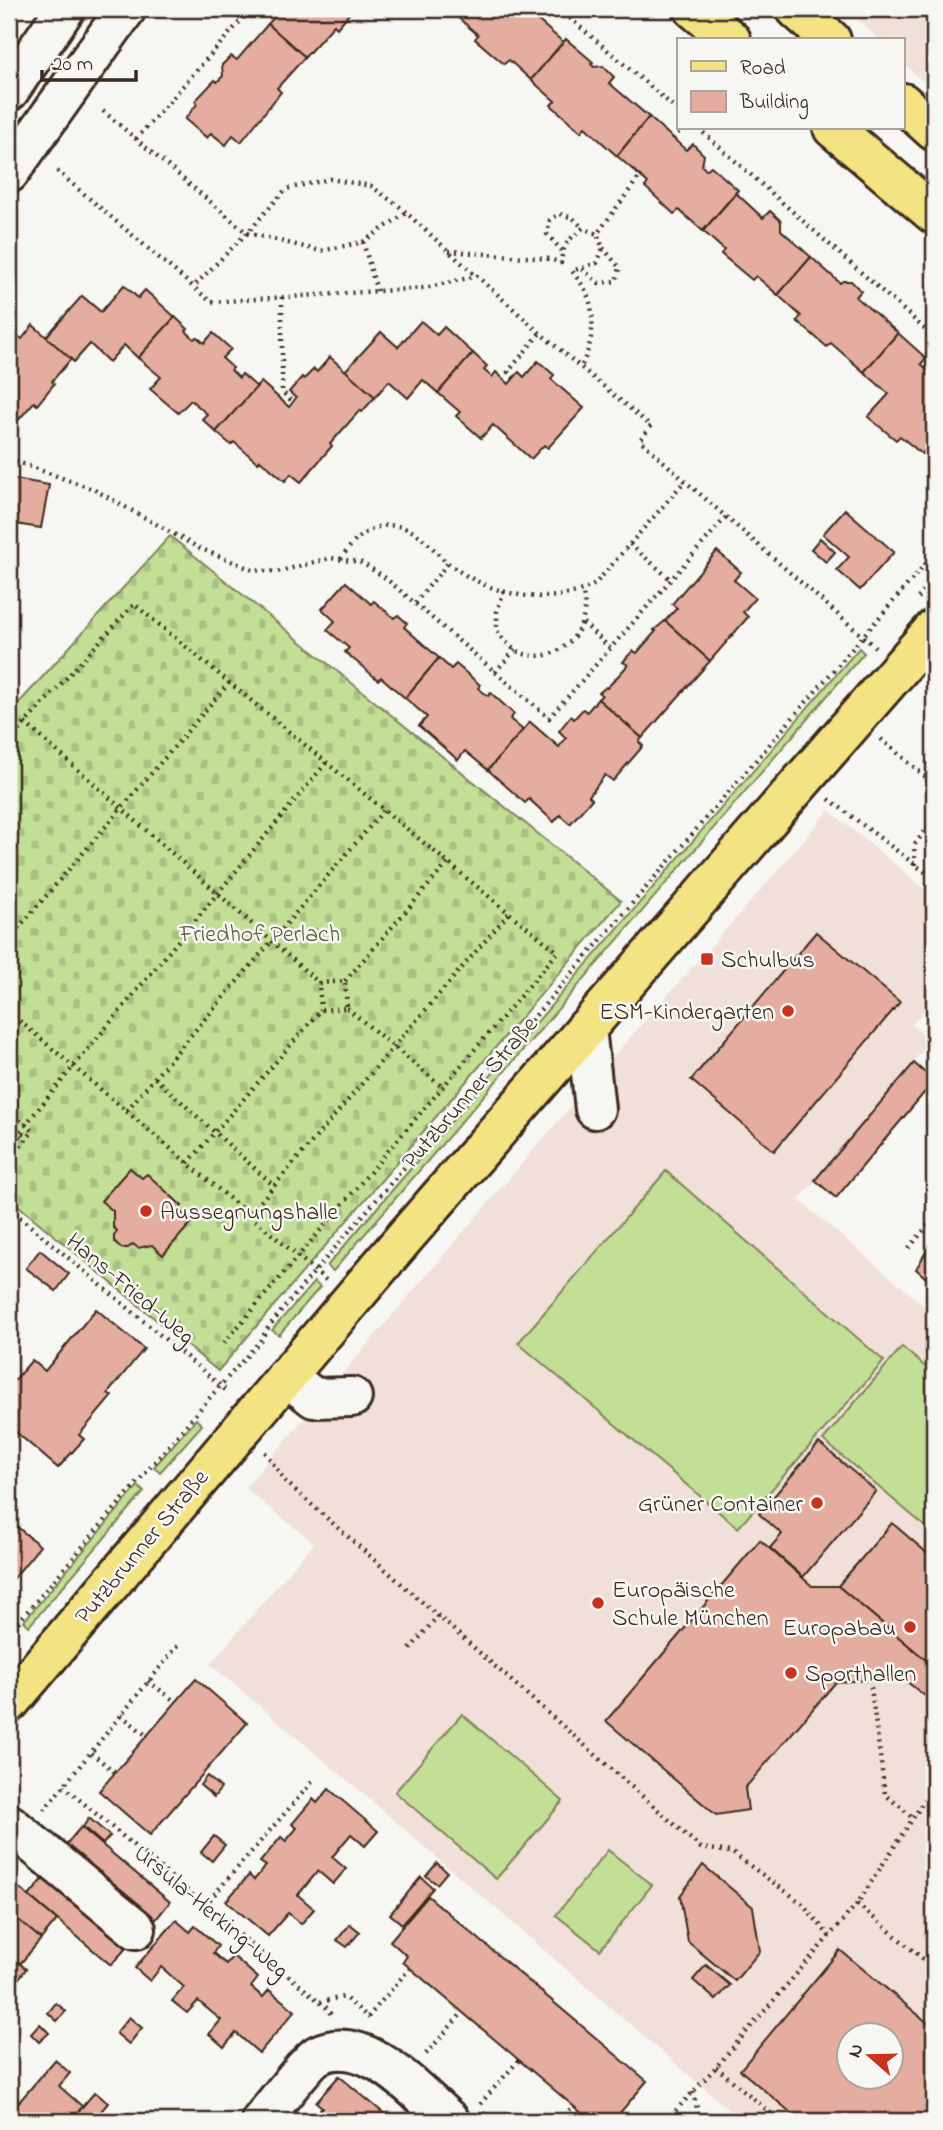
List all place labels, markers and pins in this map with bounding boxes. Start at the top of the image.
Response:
place label: Schulbus [721,944,815,979]
marker: Schulbus [699,951,715,967]
place label: ESM-Kindergarten [599,996,774,1031]
marker: ESM-Kindergarten [780,1003,796,1019]
place label: Aussegnungshalle [160,1196,338,1231]
marker: Aussegnungshalle [138,1203,154,1219]
place label: Grüner Container [638,1488,804,1523]
marker: Grüner Container [809,1495,825,1511]
place label: Europäische Schule München [612,1574,769,1637]
marker: Europäische Schule München [590,1595,606,1611]
place label: Europabau [783,1612,896,1647]
marker: Europabau [902,1619,918,1635]
place label: Sporthallen [805,1658,916,1693]
marker: Sporthallen [783,1665,799,1681]

